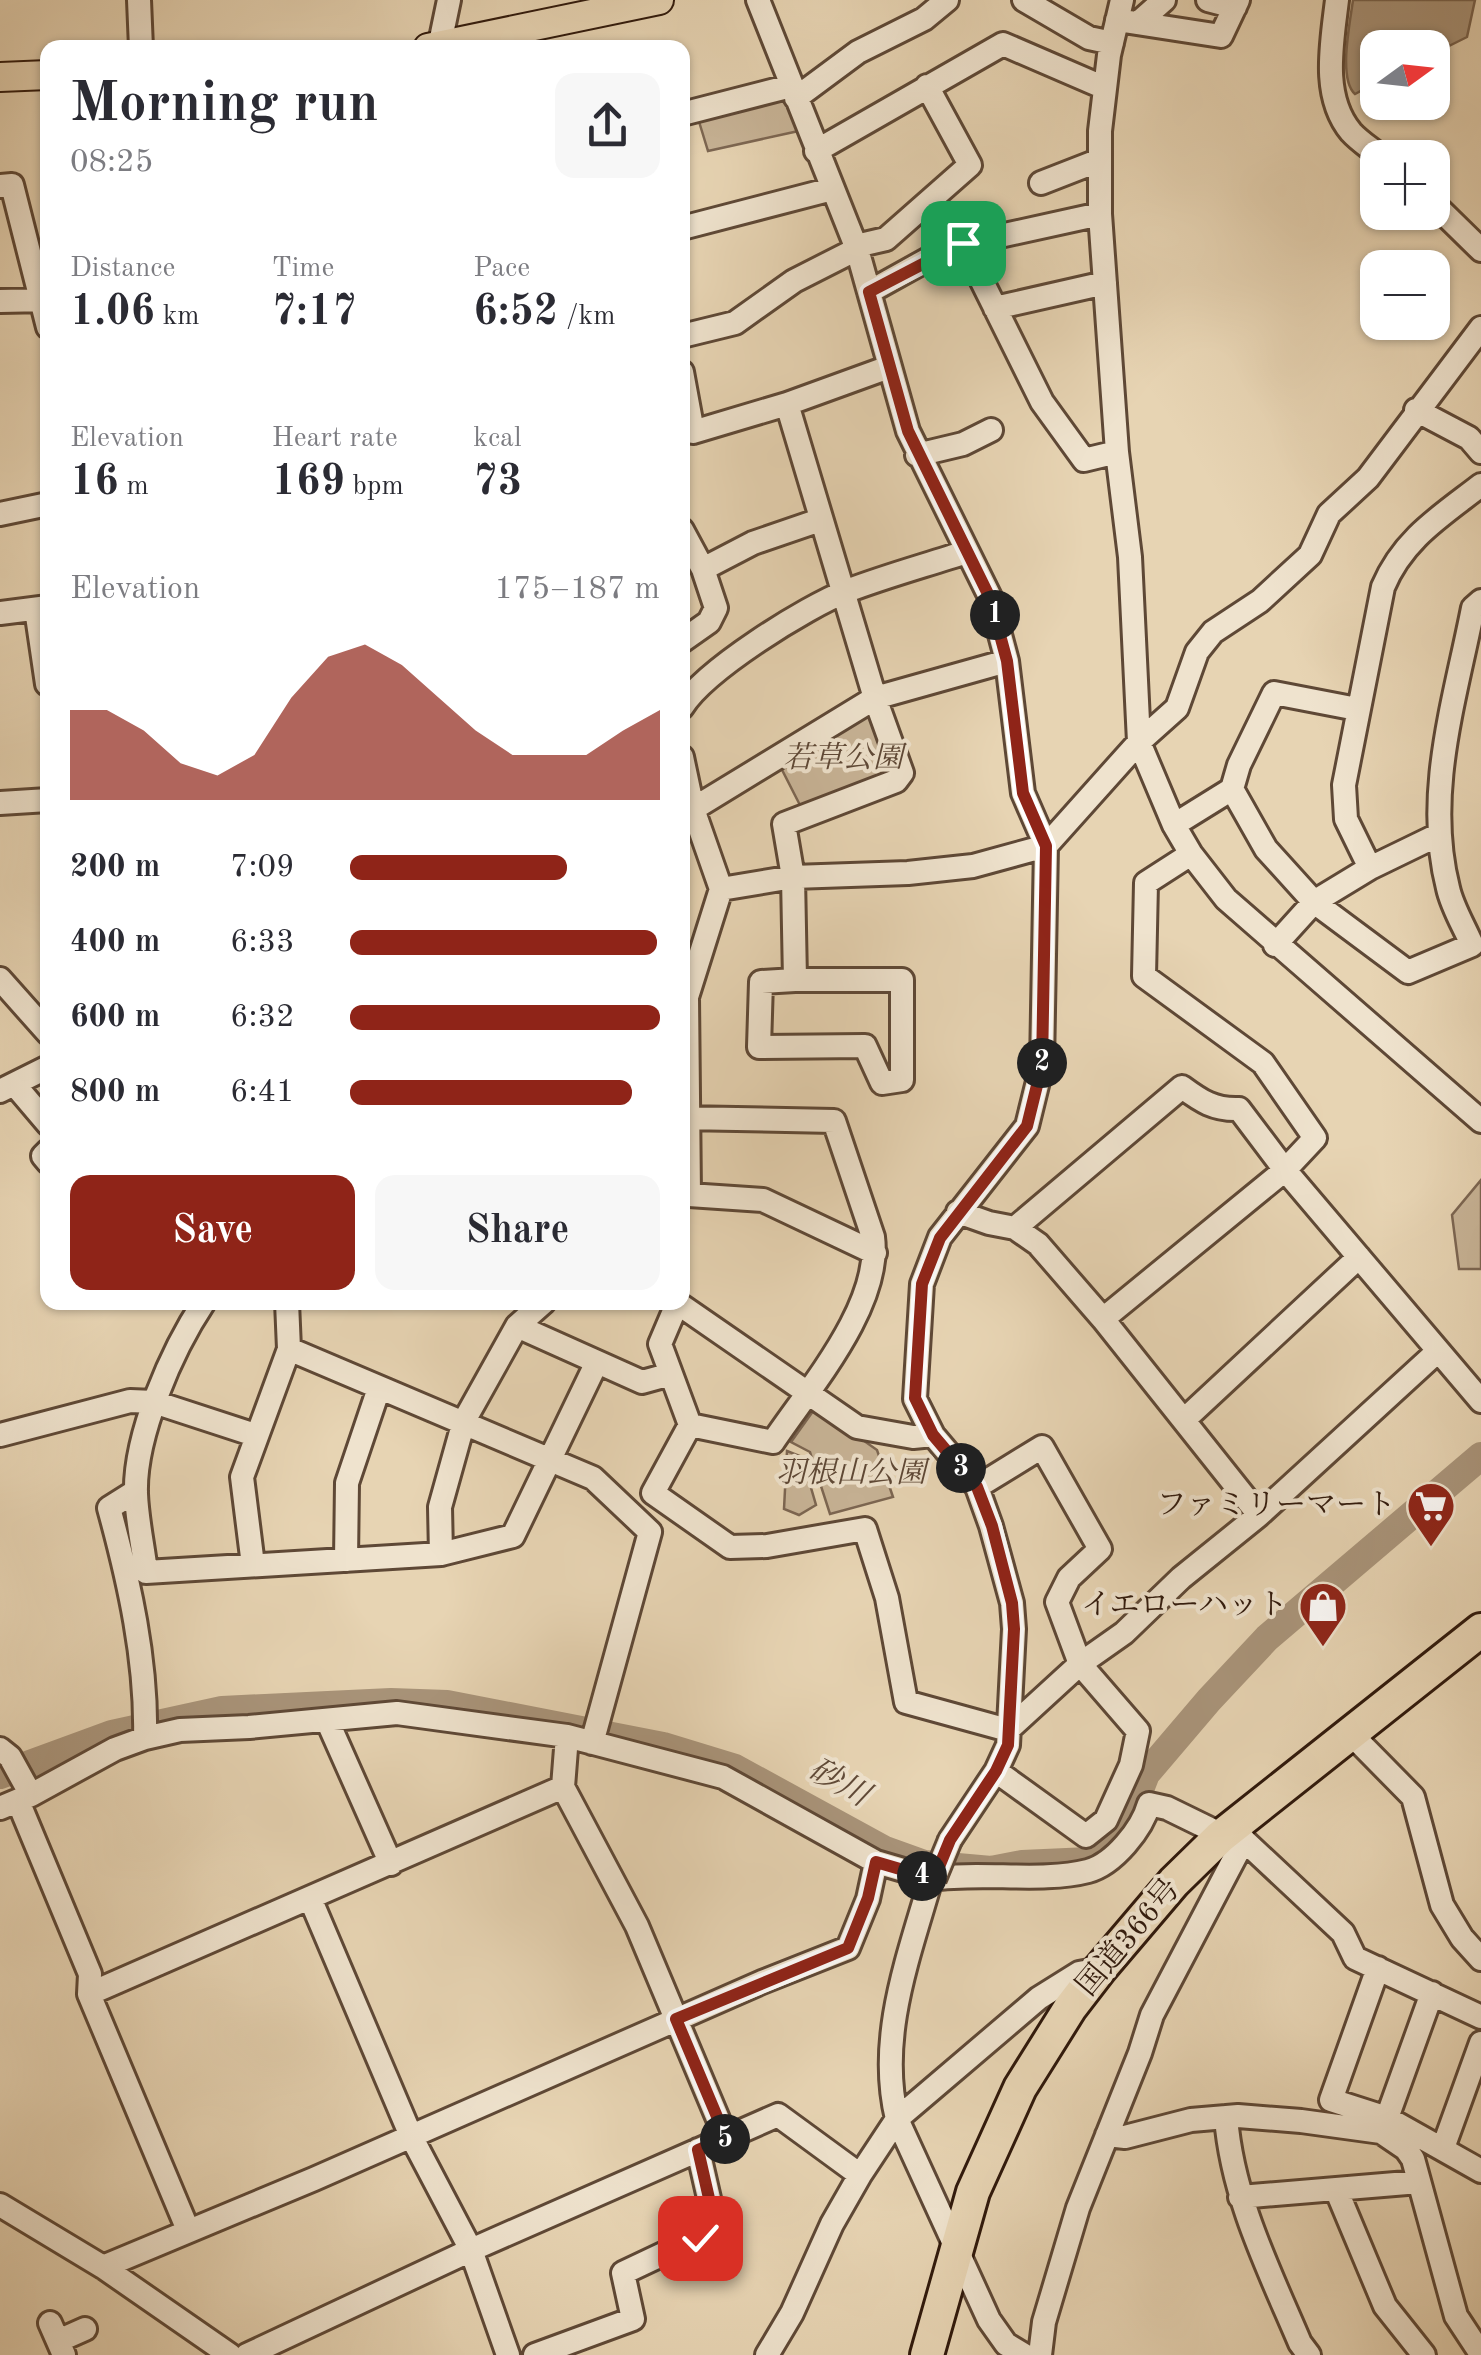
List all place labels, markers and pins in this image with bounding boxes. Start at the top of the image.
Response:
pin [921,201,1006,286]
pin: 1 [970,590,1020,640]
pin: 2 [1017,1038,1067,1088]
pin: 3 [936,1443,986,1493]
supermarket icon: ファミリーマート [1405,1480,1457,1548]
place label: ファミリーマート [1157,1491,1396,1521]
shop icon: イエローハット [1297,1580,1349,1648]
place label: イエローハット [1081,1591,1288,1621]
pin: 4 [897,1851,947,1901]
pin: 5 [700,2114,750,2164]
pin [658,2196,743,2281]

